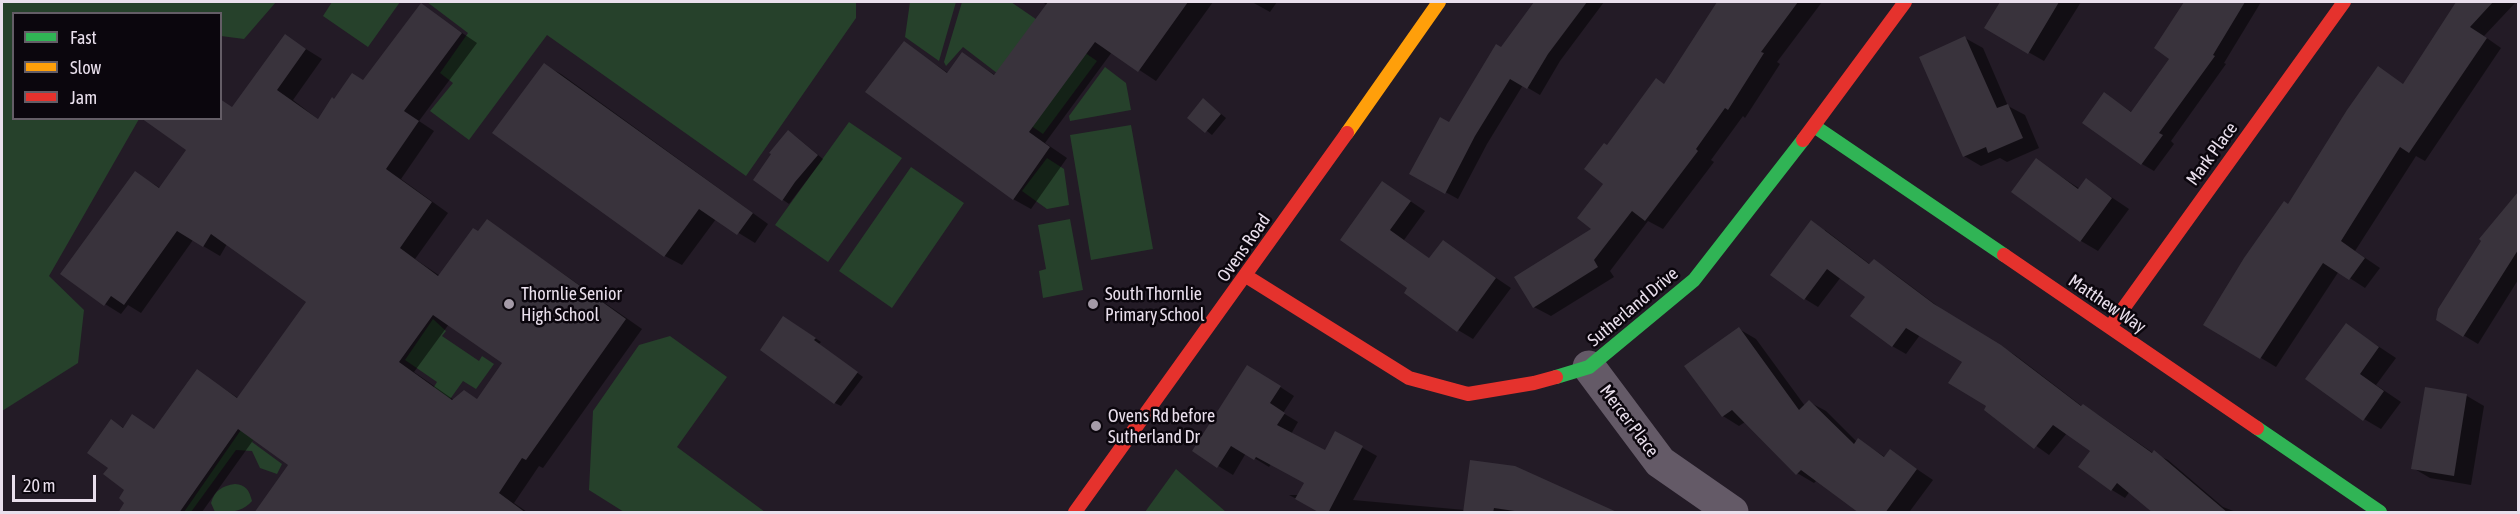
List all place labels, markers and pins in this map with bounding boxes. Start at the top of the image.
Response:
place label: Thornlie Senior High School [521,283,622,326]
place label: South Thornlie Primary School [1105,283,1204,326]
marker: Thornlie Senior High School [502,297,516,311]
marker: South Thornlie Primary School [1086,297,1100,311]
place label: Ovens Rd before Sutherland Dr [1108,405,1215,448]
marker: Ovens Rd before Sutherland Dr [1089,419,1103,433]

